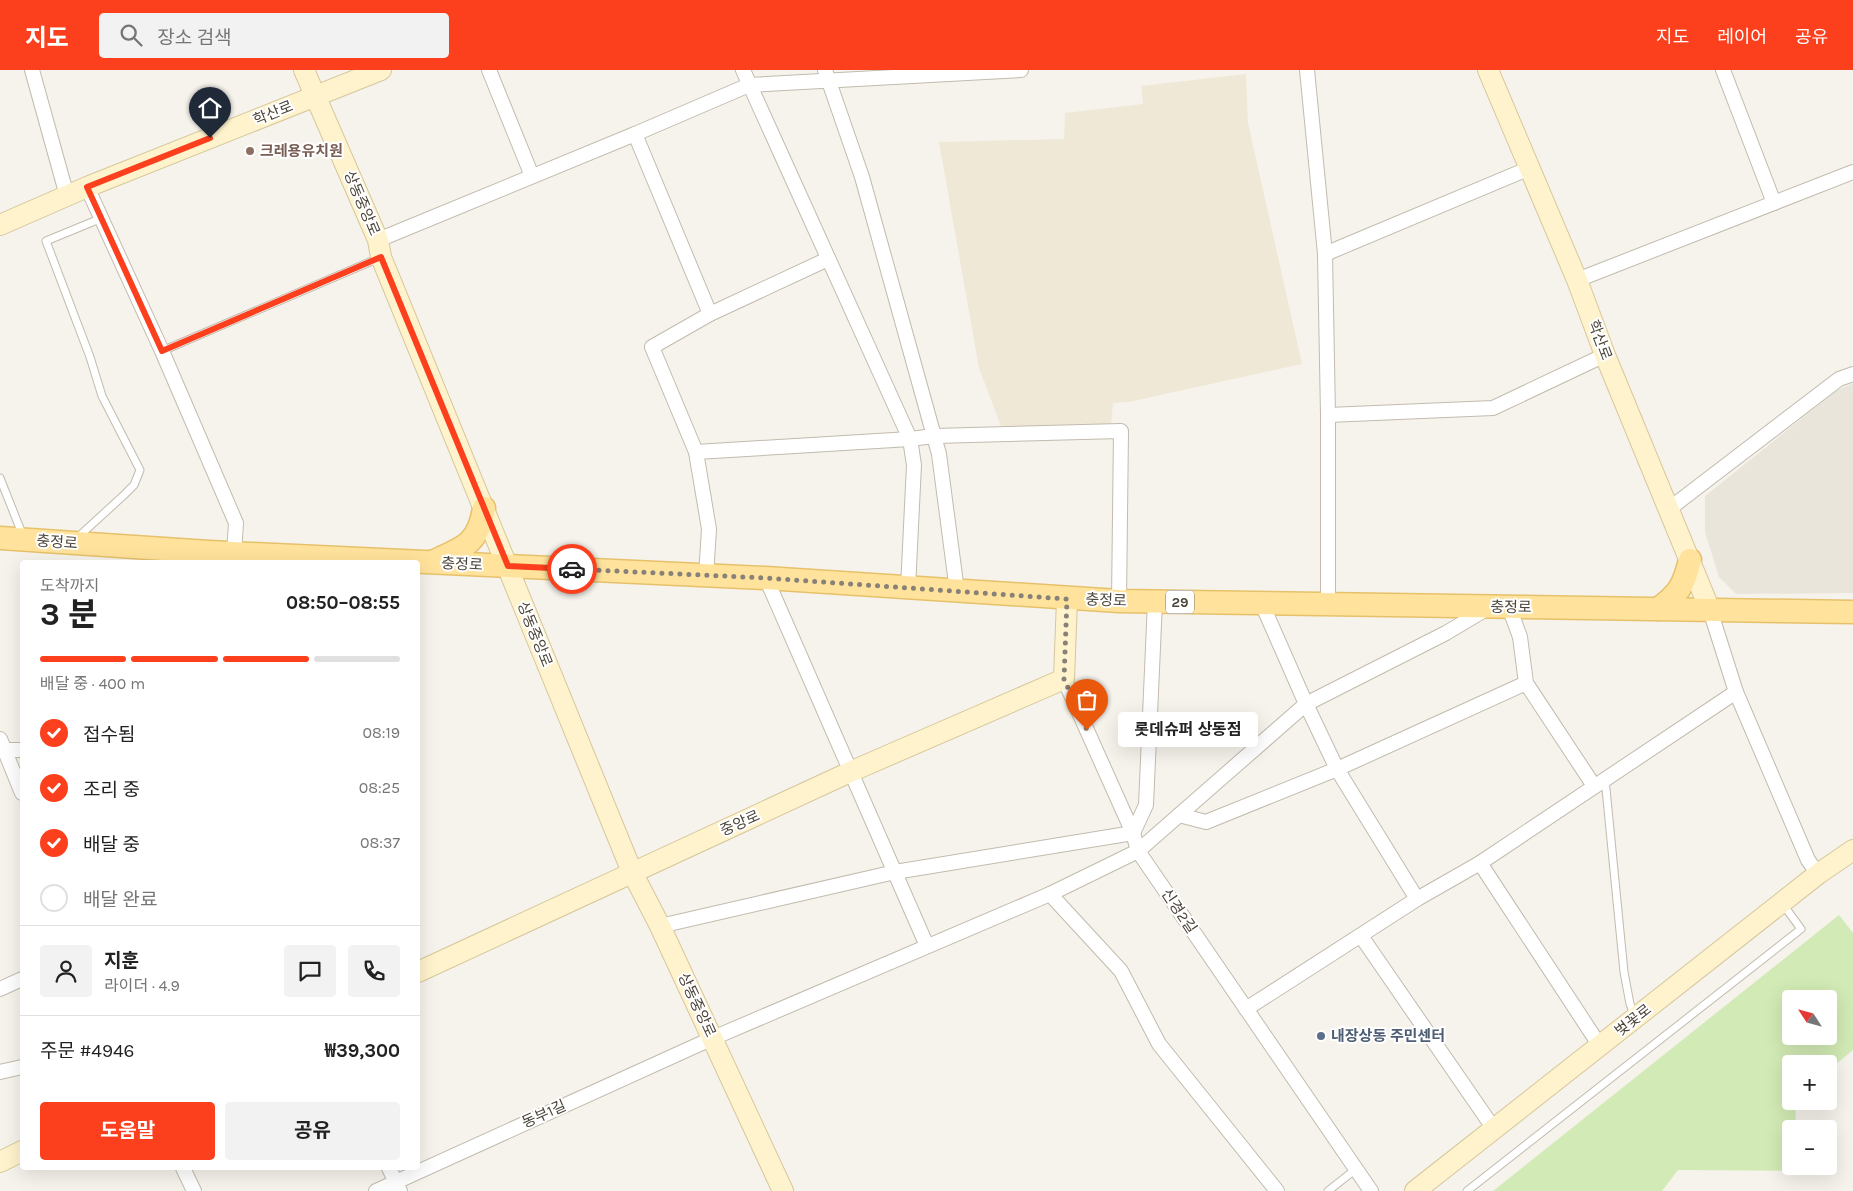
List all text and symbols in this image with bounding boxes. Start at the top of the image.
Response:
search box [99,13,449,58]
icon: search [117,21,145,49]
text: 지도 [25,24,69,52]
text: 지도 [1656,26,1689,48]
text: 레이어 [1717,26,1767,48]
text: 공유 [1795,26,1828,48]
text: 장소 검색 [157,27,232,49]
pin [189,87,231,138]
icon: home [196,94,224,122]
street label: 학산로 [250,97,296,129]
place label: 크레용유치원 [260,142,343,160]
marker: 크레용유치원 [244,145,256,157]
street label: 상동중앙로 [340,168,384,238]
street label: 학산로 [1584,317,1616,363]
street label: 충정로 [36,532,78,552]
courier [547,544,597,594]
street label: 충정로 [441,554,483,574]
icon: car [558,555,586,583]
text: 도착까지 [40,576,99,595]
street label: 충정로 [1085,590,1127,610]
road number: 29 [1166,590,1194,614]
text: 08:50–08:55 [286,592,400,614]
text: 3 분 [40,596,97,633]
street label: 충정로 [1490,598,1532,616]
street label: 상동중앙로 [514,599,556,669]
text: 배달 중 · 400 m [40,674,145,693]
pin [1066,679,1108,730]
icon: bag [1073,686,1101,714]
callout: 롯데슈퍼 상동점 [1117,712,1257,748]
icon: check [40,719,68,747]
text: 롯데슈퍼 상동점 [1134,720,1242,739]
text: 08:19 [362,723,400,742]
text: 접수됨 [83,724,135,746]
icon: check [40,774,68,802]
text: 08:25 [359,778,400,797]
text: 조리 중 [83,779,140,801]
street label: 중앙로 [717,806,763,840]
icon: check [40,829,68,857]
text: 08:37 [360,833,400,852]
text: 배달 중 [83,834,140,856]
street label: 신경2길 [1158,885,1200,937]
text: 배달 완료 [83,889,157,911]
button: person [40,945,92,997]
button: chat [284,945,336,997]
button: phone [348,945,400,997]
text: 지훈 [104,950,139,972]
street label: 상동중앙로 [674,970,720,1040]
text: 라이더 · 4.9 [104,976,180,995]
north arrow [1782,990,1838,1045]
map controls [1782,990,1837,1175]
street label: 벚꽃로 [1611,1000,1655,1040]
place label: 내장상동 주민센터 [1331,1027,1445,1045]
marker: 내장상동 주민센터 [1315,1030,1327,1042]
text: 주문 #4946 [40,1040,134,1062]
text: ₩39,300 [325,1040,400,1062]
button: + [1782,1055,1837,1110]
street label: 동부1길 [519,1096,569,1132]
button: 도움말 [40,1102,215,1160]
button: 공유 [225,1102,400,1160]
button: − [1782,1120,1837,1175]

